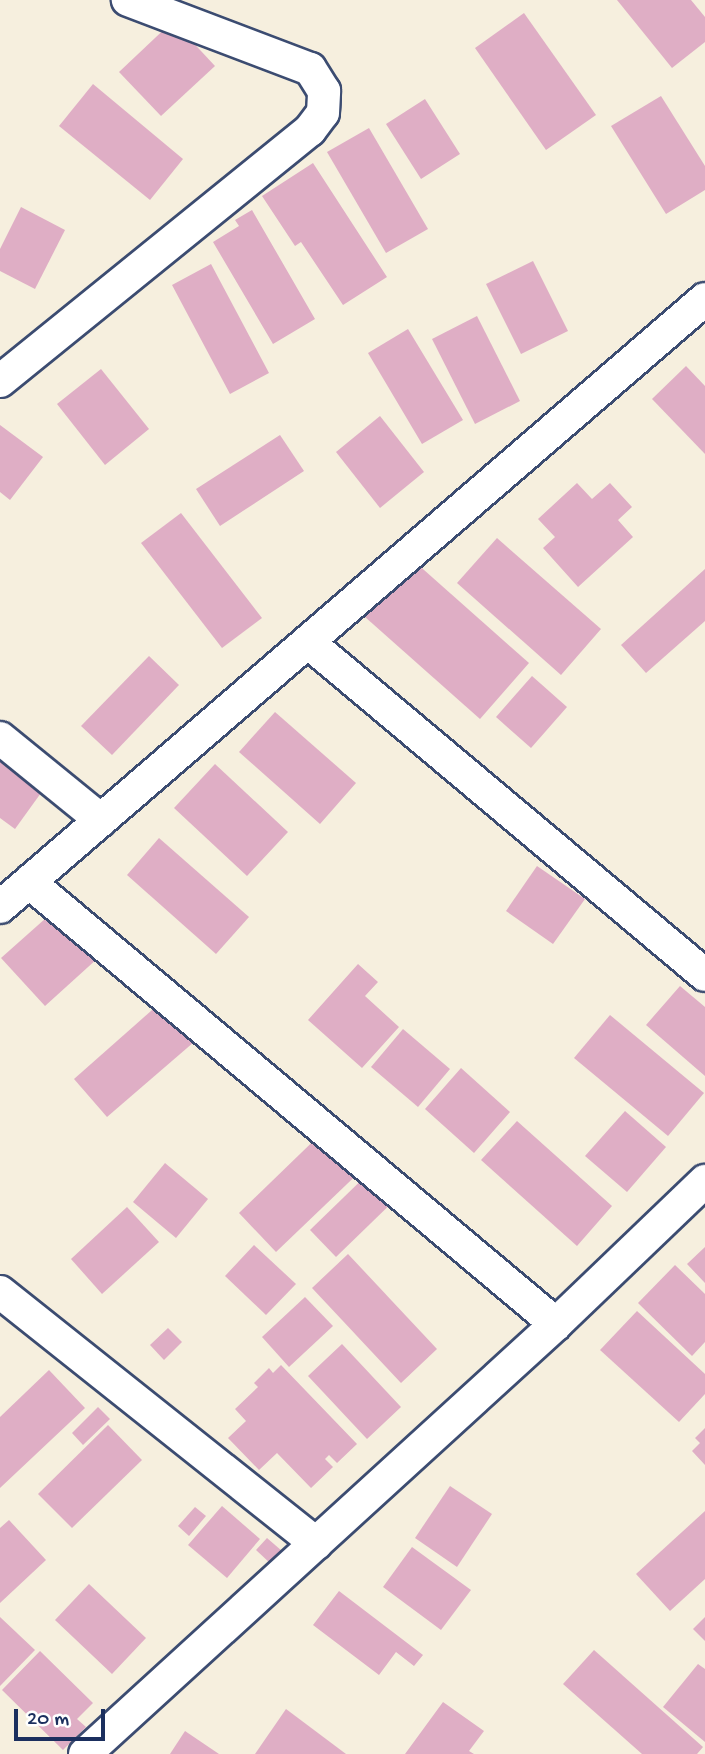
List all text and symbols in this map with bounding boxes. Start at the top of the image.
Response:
scale bar [18,1694,108,1738]
text: 20 m [27,1708,69,1733]

